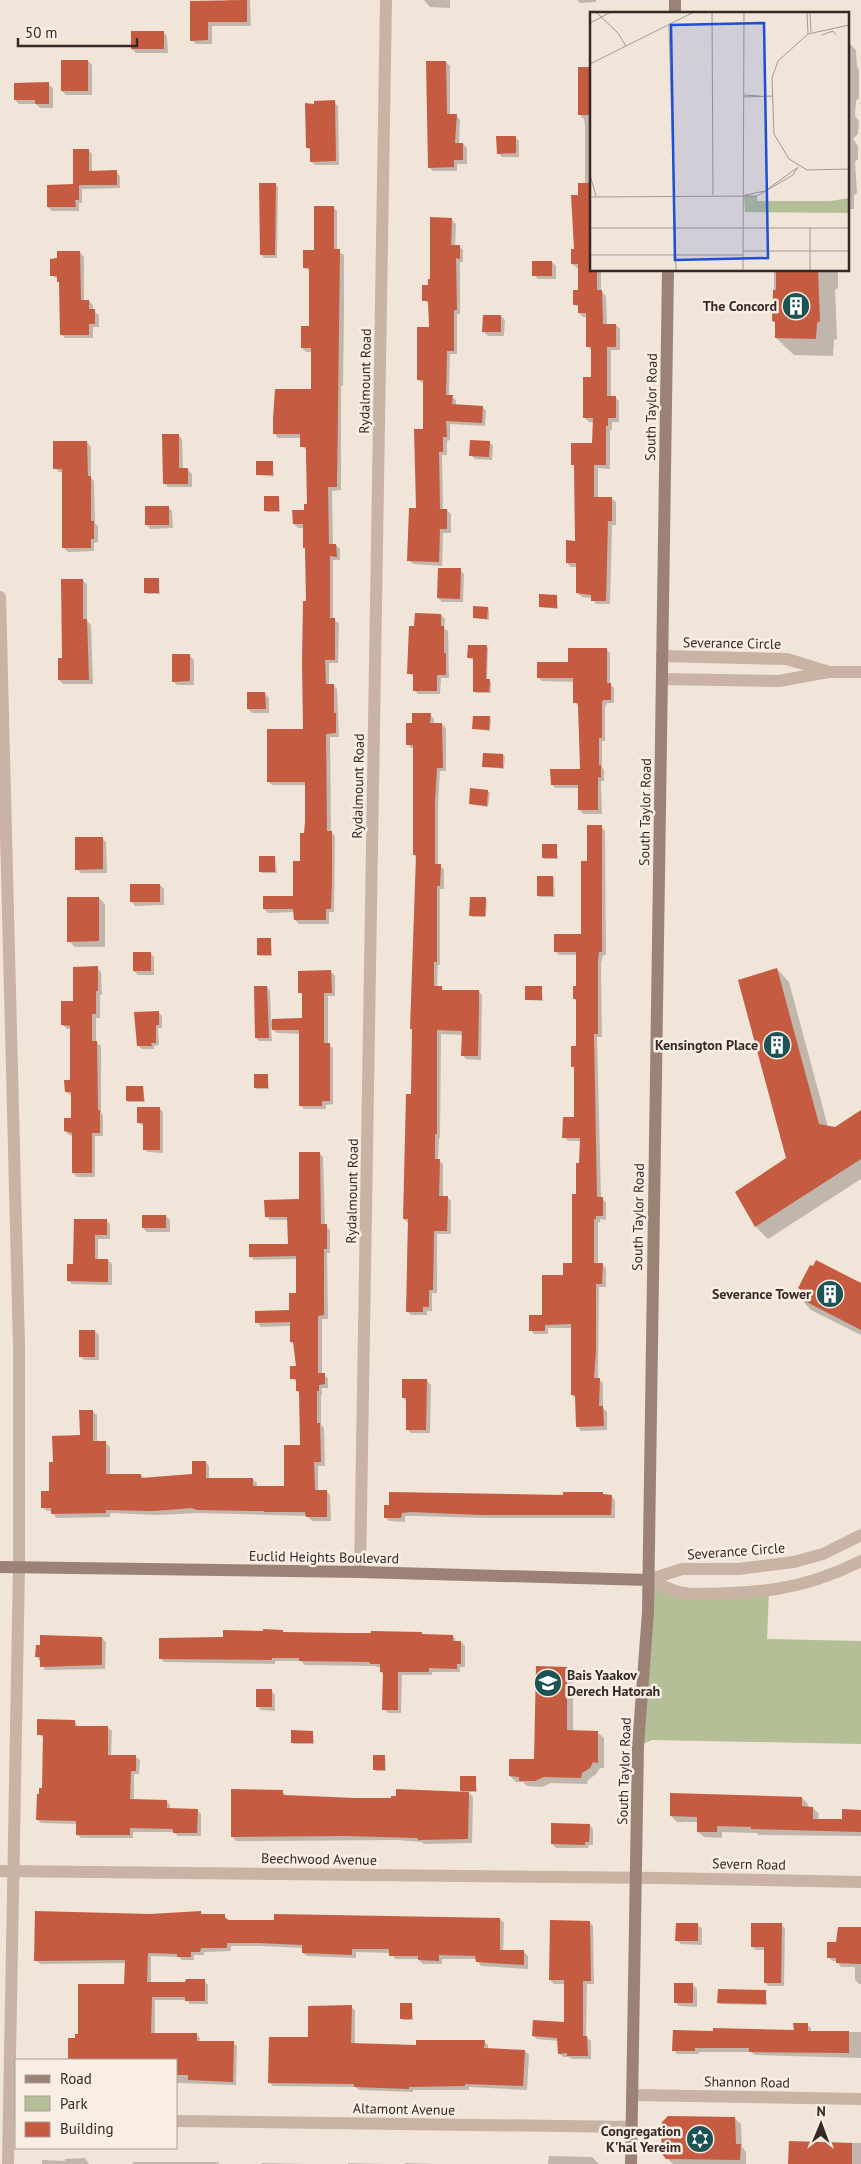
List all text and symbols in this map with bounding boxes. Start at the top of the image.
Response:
inset map [590,12,848,271]
scale bar [18,15,136,47]
text: 50 m [25,23,58,42]
building icon: The Concord [781,291,811,321]
place label: The Concord [703,297,777,315]
street label: Rydalmount Road [355,328,375,434]
street label: South Taylor Road [641,353,661,461]
street label: Severance Circle [683,633,781,653]
street label: Rydalmount Road [348,733,368,839]
street label: South Taylor Road [635,758,655,866]
building icon: Kensington Place [762,1030,792,1060]
place label: Kensington Place [655,1036,758,1054]
street label: Rydalmount Road [342,1138,362,1244]
street label: South Taylor Road [628,1163,648,1271]
building icon: Severance Tower [815,1279,845,1309]
place label: Severance Tower [712,1285,811,1303]
street label: Severance Circle [686,1539,786,1563]
street label: Euclid Heights Boulevard [249,1547,399,1567]
place label: Bais Yaakov Derech Hatorah [567,1666,660,1700]
school or university icon: Bais Yaakov Derech Hatorah [533,1668,563,1698]
street label: South Taylor Road [613,1717,635,1825]
street label: Beechwood Avenue [261,1849,377,1869]
street label: Severn Road [712,1854,786,1874]
legend [15,2059,178,2149]
text: Road [60,2069,92,2088]
street label: Shannon Road [704,2072,790,2092]
text: Park [60,2094,88,2113]
street label: Altamont Avenue [353,2099,455,2119]
north arrow [796,2099,846,2149]
text: N [816,2102,826,2120]
text: Building [60,2119,114,2138]
place label: Congregation K'hal Yereim [601,2122,681,2156]
synagogue icon: Congregation K'hal Yereim [685,2124,715,2154]

